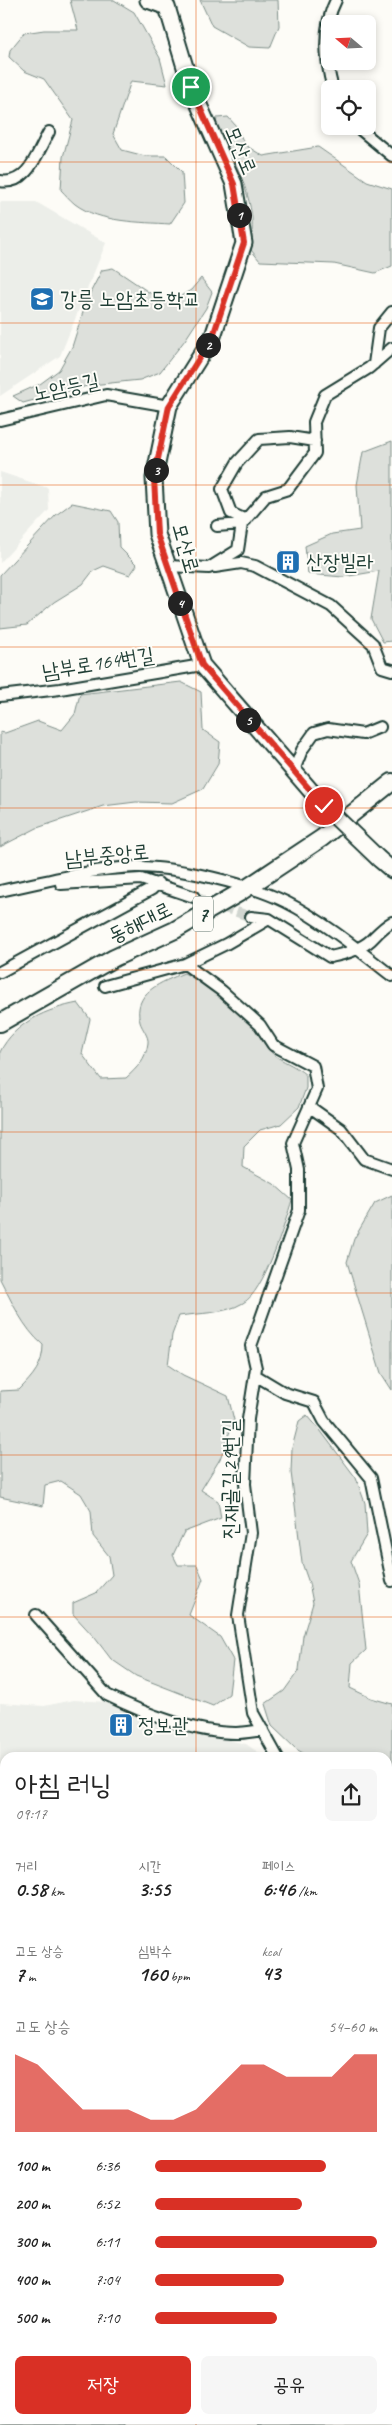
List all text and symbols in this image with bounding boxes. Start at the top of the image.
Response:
north arrow [321,15,376,70]
map controls [321,15,376,135]
pin [170,66,212,108]
icon: arrive [177,73,205,101]
button: locate [321,80,376,135]
street label: 모산로 [219,122,263,178]
pin: 1 [226,202,252,228]
text: 1 [236,207,243,224]
school or university icon: 강릉 노암초등학교 [29,286,55,312]
place label: 강릉 노암초등학교 [60,286,200,312]
pin: 2 [196,332,220,358]
text: 2 [205,337,212,354]
street label: 노암등길 [30,367,102,407]
pin: 3 [144,458,168,482]
text: 3 [153,462,160,479]
street label: 모산로 [167,520,205,576]
building icon: 산장빌라 [275,549,301,575]
place label: 산장빌라 [306,549,374,575]
pin: 4 [168,590,192,616]
text: 4 [177,595,184,612]
street label: 남부로164번길 [40,641,156,685]
pin: 5 [236,708,260,732]
text: 5 [245,712,252,729]
pin [303,785,345,827]
icon: check [310,792,338,820]
street label: 남부중앙로 [64,838,150,872]
street label: 동해대로 [104,896,176,948]
road number: 7 [193,896,213,932]
street label: 진재골길29번길 [217,1419,243,1539]
building icon: 정보관 [108,1712,134,1738]
place label: 정보관 [138,1712,189,1738]
text: 아침 러닝 [15,1767,112,1802]
button: share [325,1769,377,1821]
text: 09:17 [15,1804,47,1824]
text: 거리 [15,1858,38,1875]
text: 시간 [138,1858,161,1875]
text: 페이스 [262,1858,295,1875]
text: 0.58 [15,1876,47,1902]
text: 3:55 [138,1876,170,1902]
text: 6:46 [262,1876,295,1902]
text: km [47,1883,64,1900]
text: /km [295,1883,317,1900]
text: 고도 상승 [15,1943,63,1960]
text: 심박수 [138,1943,172,1960]
text: kcal [262,1943,280,1960]
text: 43 [262,1960,281,1986]
text: 7 [15,1961,24,1987]
text: 160 [138,1961,167,1987]
text: m [24,1968,36,1985]
text: bpm [167,1968,190,1985]
text: 고도 상승 [15,2017,70,2037]
text: 54–60 m [328,2017,377,2037]
text: 100 m [15,2156,50,2176]
text: 6:36 [95,2156,120,2176]
text: 200 m [15,2194,50,2214]
text: 6:52 [95,2194,120,2214]
text: 300 m [15,2232,50,2252]
text: 6:11 [95,2232,120,2252]
text: 400 m [15,2270,50,2290]
text: 7:04 [95,2270,120,2290]
text: 500 m [15,2308,49,2328]
text: 7:10 [95,2308,120,2328]
button: 저장 [15,2356,191,2414]
button: 공유 [201,2356,377,2414]

